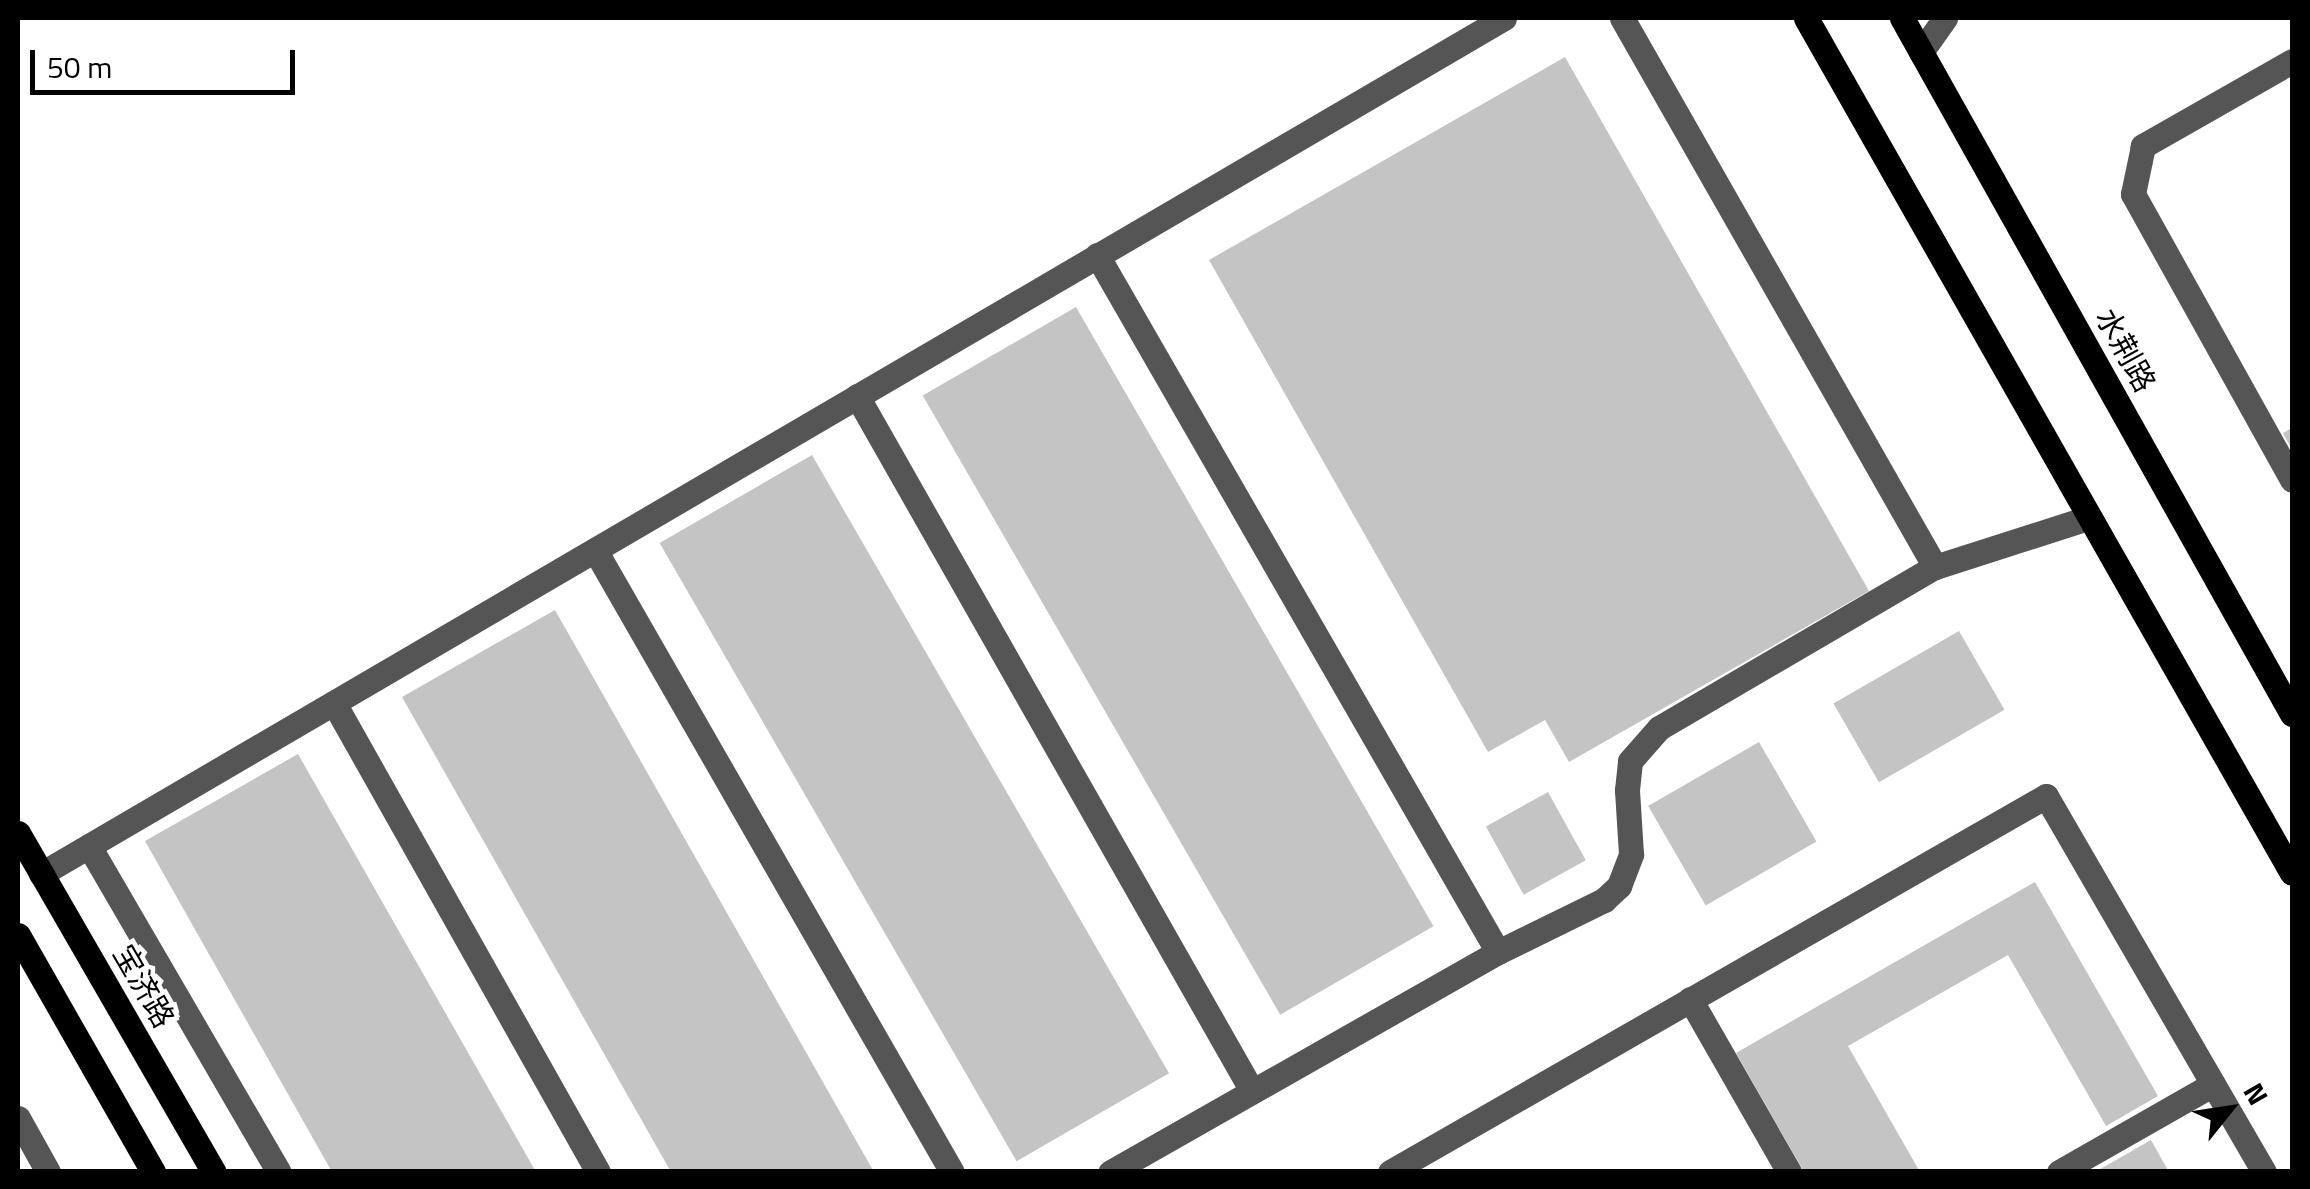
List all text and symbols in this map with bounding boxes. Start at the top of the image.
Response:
scale bar [35,30,300,92]
text: 50 m [47,44,112,90]
street label: 水荆路 [2088,302,2164,398]
street label: 宝济路 [106,938,182,1034]
north arrow [2180,1059,2280,1159]
text: N [2233,1075,2280,1113]

